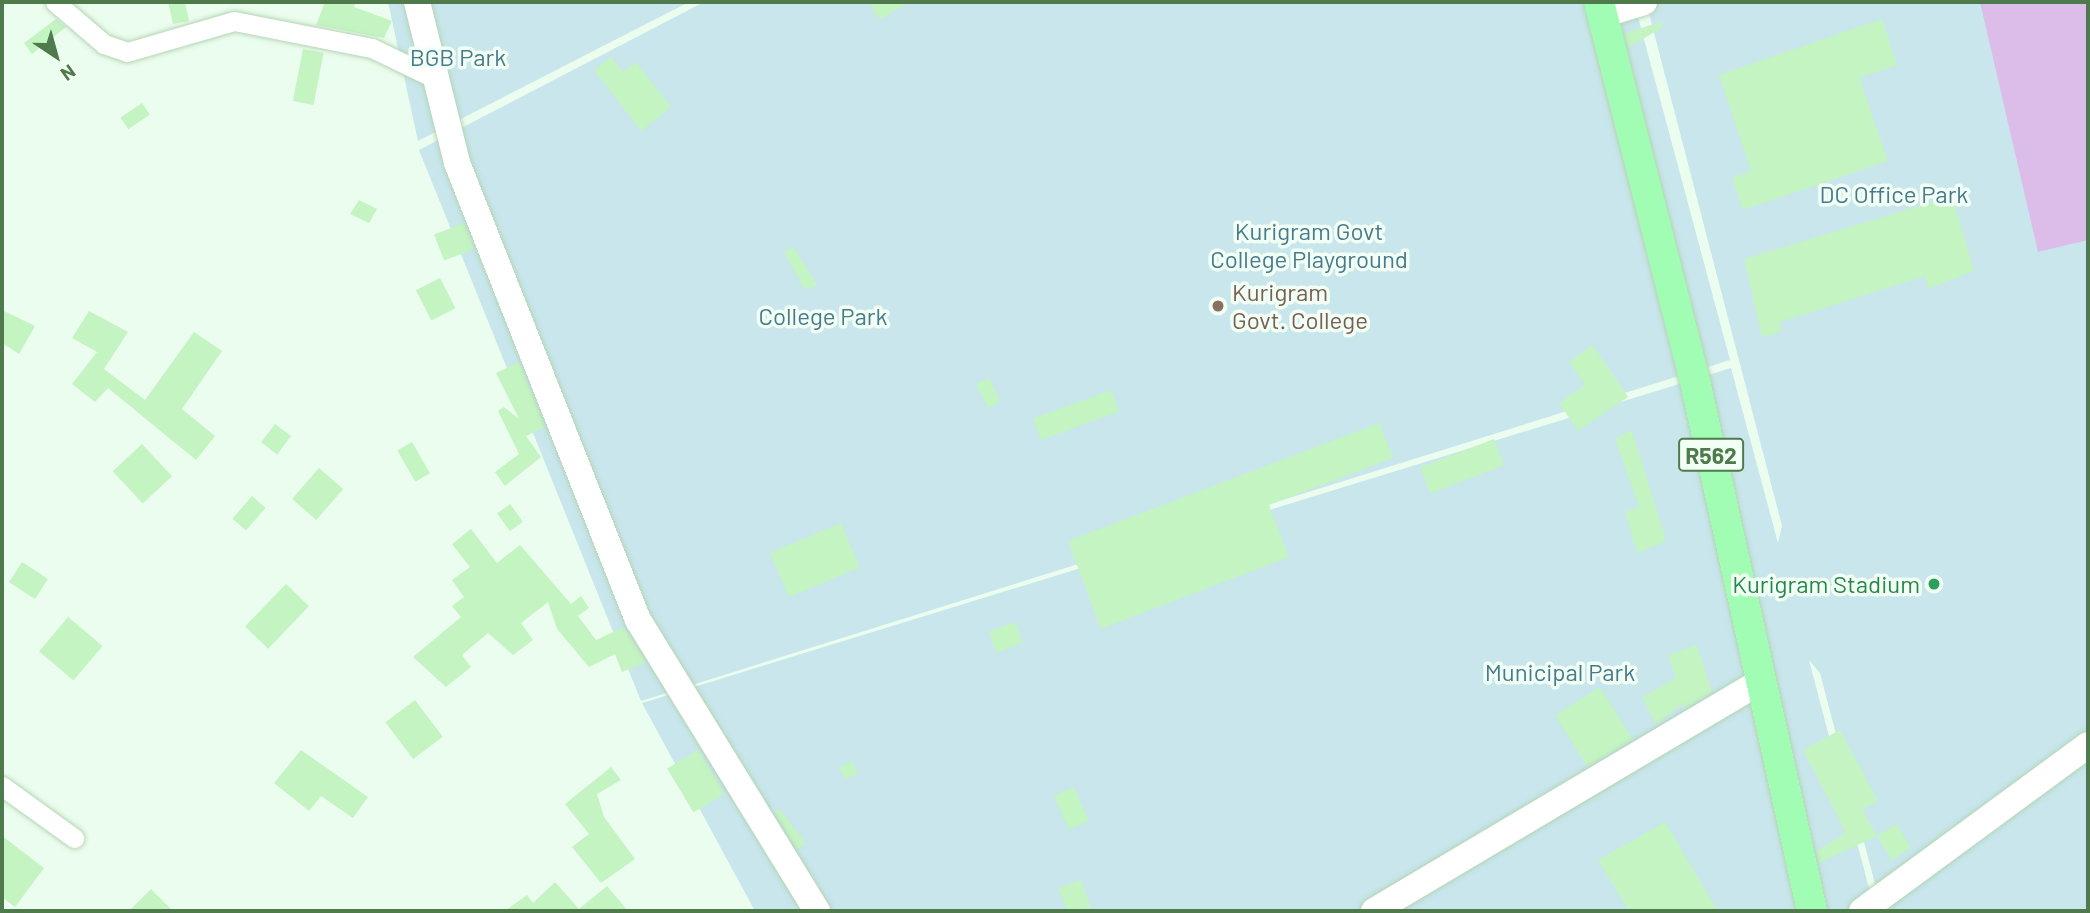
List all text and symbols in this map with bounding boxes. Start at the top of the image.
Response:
north arrow [21,21,91,91]
park label: BGB Park [410,43,506,71]
text: N [57,60,81,86]
park label: DC Office Park [1820,180,1968,208]
park label: Kurigram Govt College Playground [1210,217,1408,273]
place label: Kurigram Govt. College [1232,278,1368,334]
marker: Kurigram Govt. College [1210,298,1226,314]
park label: College Park [758,302,888,330]
road number: R562 [1678,436,1744,475]
place label: Kurigram Stadium [1732,570,1920,598]
marker: Kurigram Stadium [1926,576,1942,592]
park label: Municipal Park [1485,658,1635,686]

